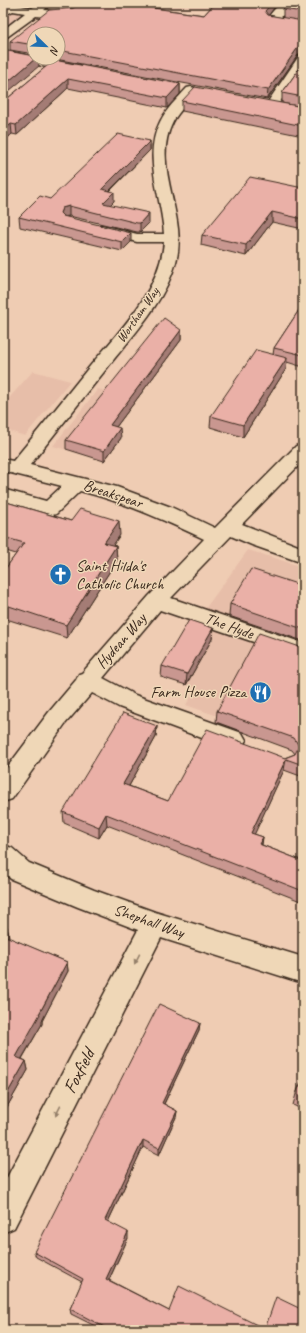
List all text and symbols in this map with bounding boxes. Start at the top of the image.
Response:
north arrow [26,26,66,66]
text: N [47,44,63,58]
street label: Wortham Way [113,283,164,346]
street label: Breakspear [81,475,146,513]
place label: Saint Hilda's Catholic Church [76,556,164,594]
church icon: Saint Hilda's Catholic Church [47,562,73,588]
street label: Hydean Way [91,608,152,673]
street label: The Hyde [202,608,258,644]
restaurant icon: Farm House Pizza [248,679,274,705]
place label: Farm House Pizza [150,682,247,702]
street label: Shephall Way [111,900,188,943]
one-way arrow [134,953,140,964]
street label: Foxfield [58,1042,102,1097]
one-way arrow [55,1106,61,1117]

